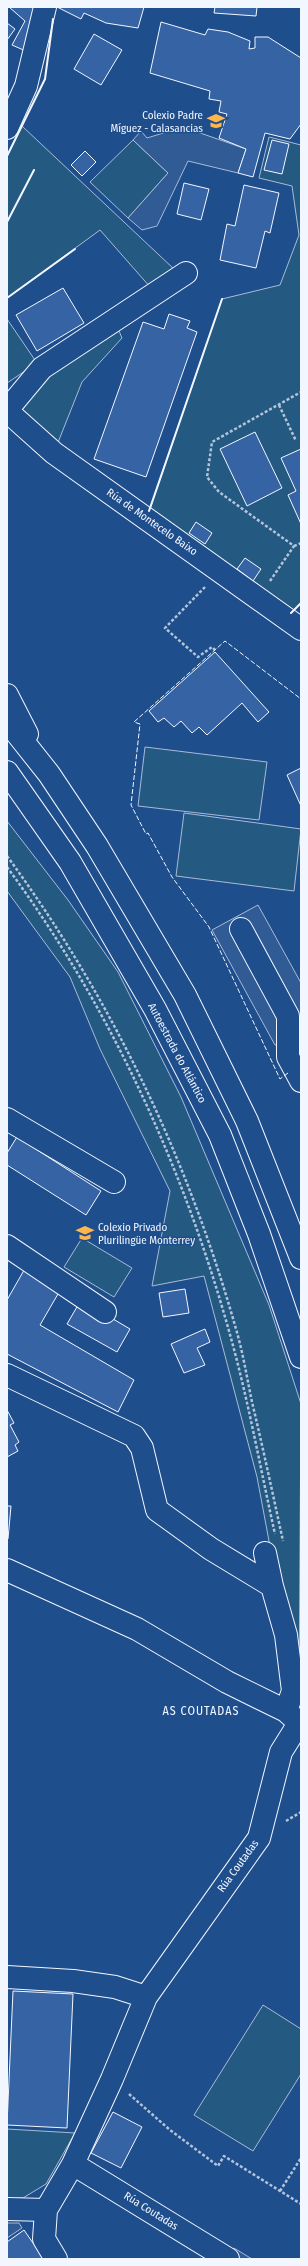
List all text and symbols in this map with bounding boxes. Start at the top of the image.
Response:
place label: Colexio Padre Míguez - Calasancias [110,109,203,135]
school or university icon: Colexio Padre Míguez - Calasancias [206,111,226,131]
street label: Rúa de Montecelo Baixo [104,486,200,558]
street label: Autoestrada do Atlántico [145,1001,209,1105]
place label: Colexio Privado Plurilingüe Monterrey [98,1221,195,1247]
school or university icon: Colexio Privado Plurilingüe Monterrey [75,1223,95,1243]
district label: AS COUTADAS [163,1704,239,1718]
street label: Rúa Coutadas [215,1837,261,1895]
street label: Rúa Coutadas [121,2189,181,2233]

